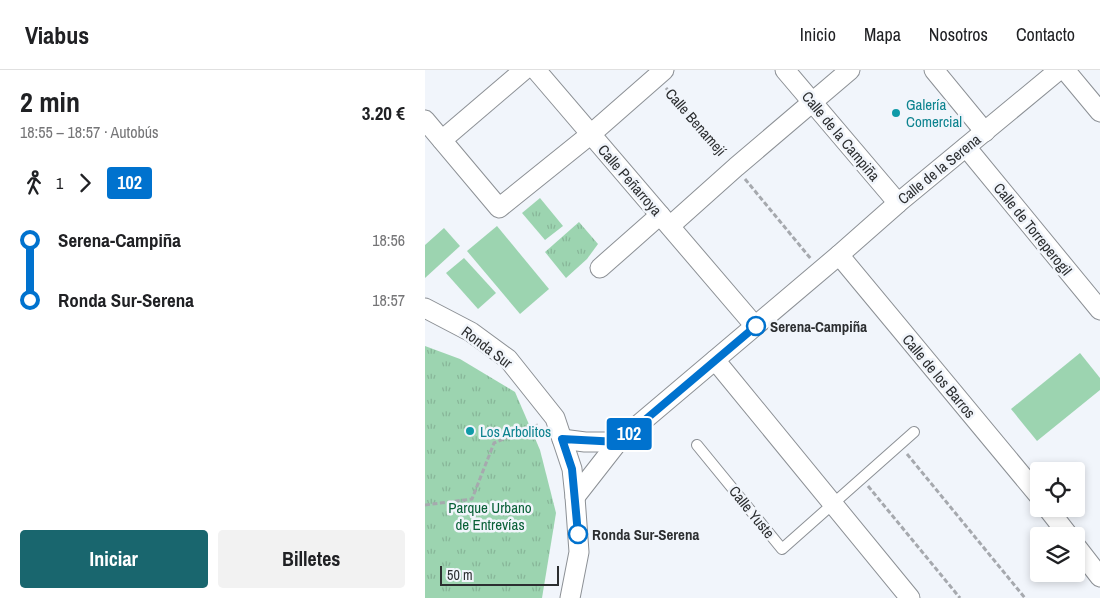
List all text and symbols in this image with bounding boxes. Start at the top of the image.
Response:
text: Viabus [25,19,89,51]
text: Inicio [800,22,836,47]
text: Mapa [864,22,901,47]
text: Nosotros [929,22,988,47]
text: Contacto [1016,22,1075,47]
text: 2 min [20,83,80,121]
street label: Calle Benamejí [661,84,732,161]
street label: Calle de la Campiña [797,87,885,186]
place label: Galería Comercial [906,94,962,132]
text: 3.20 € [362,100,405,126]
marker: Galería Comercial [890,107,902,119]
text: 18:55 – 18:57 · Autobús [20,121,159,143]
street label: Calle de la Serena [893,129,985,209]
street label: Calle Peñarroya [593,140,667,220]
icon: walk [20,169,48,197]
icon: forward [71,169,99,197]
text: 102 [117,170,142,195]
text: 1 [56,172,63,194]
street label: Calle de Torreperogil [989,178,1077,280]
text: Serena-Campiña [58,227,181,253]
text: 18:56 [372,229,405,251]
text: Ronda Sur-Serena [58,287,194,313]
text: 18:57 [372,289,405,311]
marker: Serena-Campiña [746,316,766,336]
place label: Serena-Campiña [770,316,867,337]
street label: Ronda Sur [457,321,517,373]
street label: Calle de los Barros [898,329,980,423]
line badge: 102 [600,418,658,450]
place label: Los Arbolitos [480,421,551,442]
text: 102 [617,421,641,446]
marker: Los Arbolitos [464,425,476,437]
map controls [1030,462,1085,582]
button: locate [1030,462,1085,517]
street label: Calle Yuste [724,481,780,543]
park label: Parque Urbano de Entrevías [448,497,532,535]
marker: Ronda Sur-Serena [568,524,588,544]
place label: Ronda Sur-Serena [592,524,699,545]
button: layers [1030,527,1085,582]
button: Iniciar [20,530,208,588]
button: Billetes [218,530,405,588]
scale bar [440,563,559,586]
text: 50 m [447,566,473,584]

